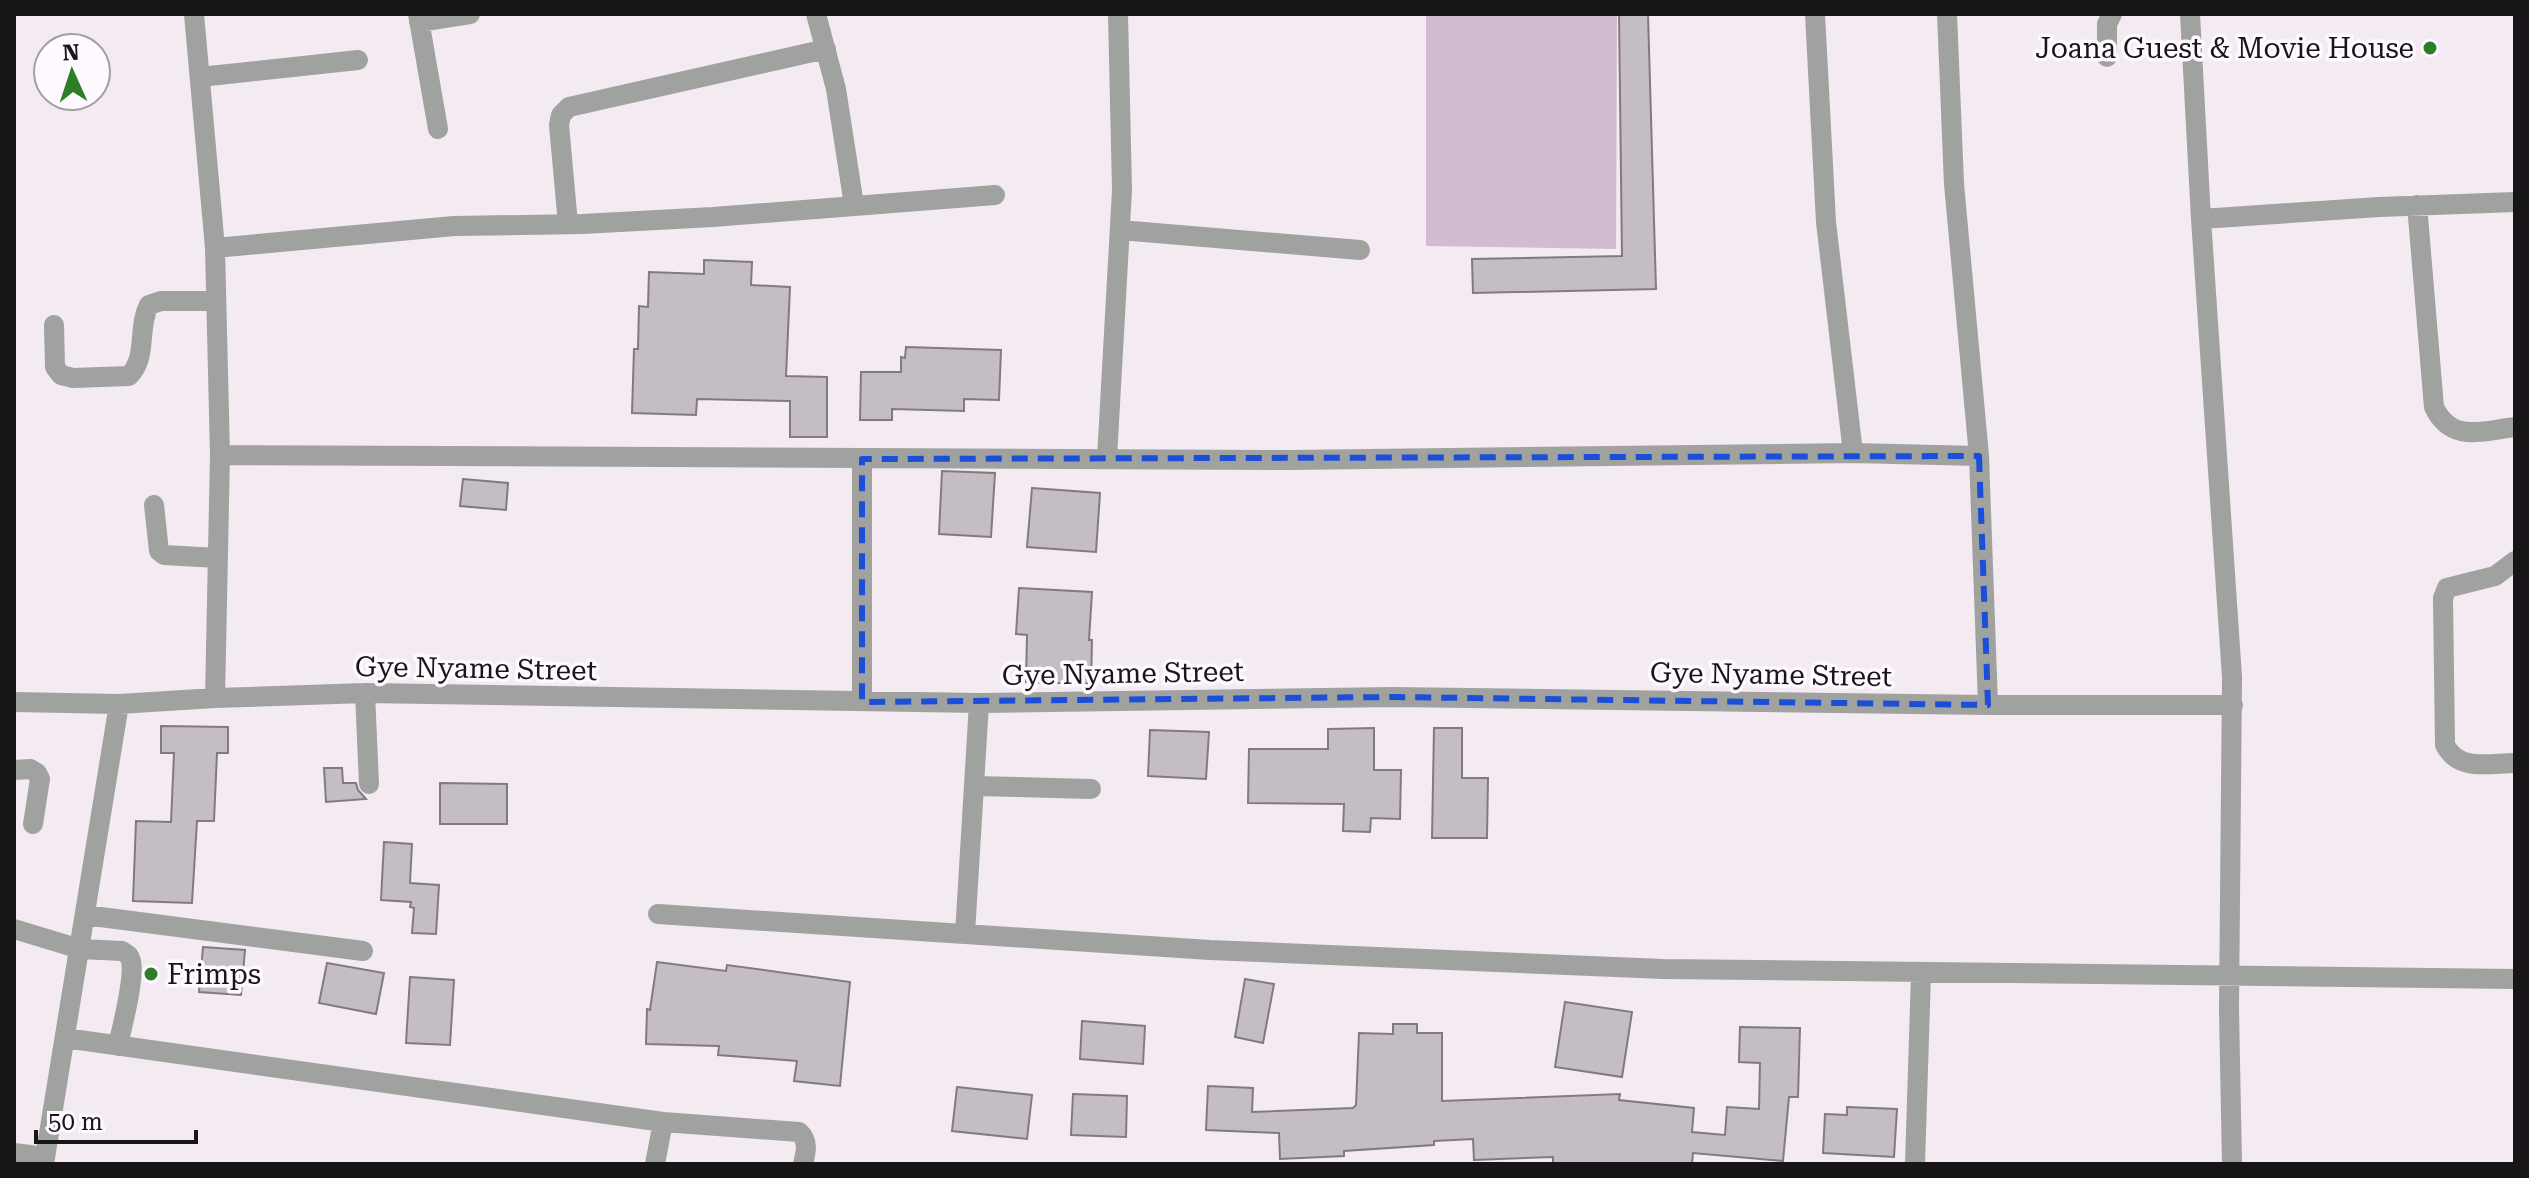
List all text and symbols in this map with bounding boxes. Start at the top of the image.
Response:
north arrow [32,32,112,112]
place label: Joana Guest & Movie House [2035,32,2414,65]
marker: Joana Guest & Movie House [2421,39,2439,57]
text: N [62,40,80,65]
street label: Gye Nyame Street [355,650,597,687]
street label: Gye Nyame Street [1002,655,1244,692]
street label: Gye Nyame Street [1650,656,1892,693]
place label: Frimps [167,958,261,991]
marker: Frimps [142,965,160,983]
scale bar [36,1094,196,1144]
text: 50 m [48,1108,103,1136]

